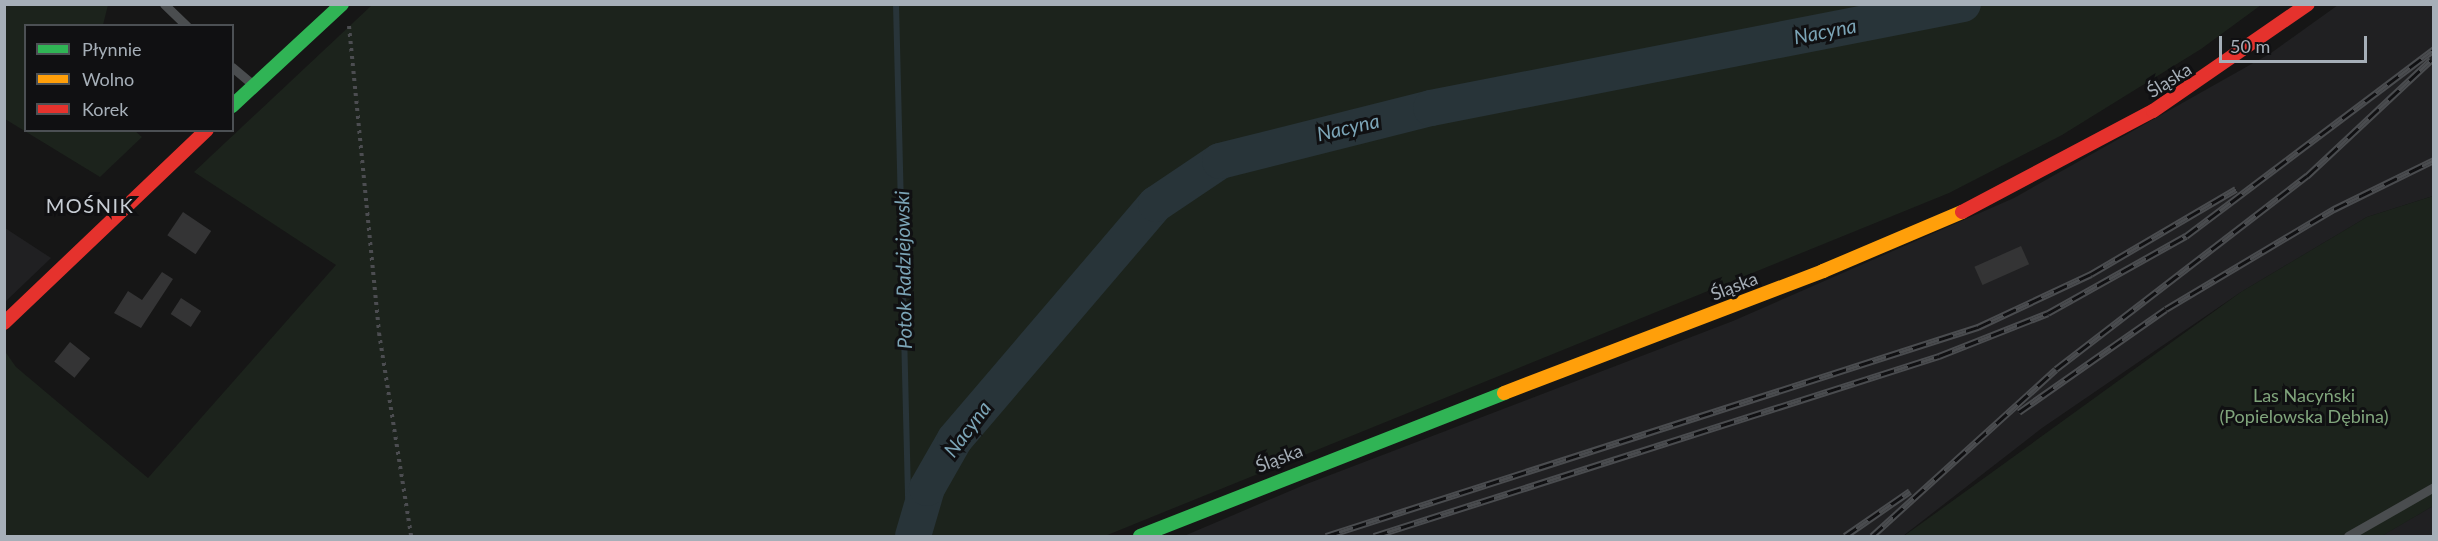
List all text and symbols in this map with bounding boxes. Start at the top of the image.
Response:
water label: Nacyna [1792,13,1858,49]
legend [24,24,234,132]
scale bar [2222,24,2370,62]
text: 50 m [2230,35,2270,57]
text: Płynnie [82,38,142,60]
street label: Śląska [2143,58,2195,102]
text: Wolno [82,68,134,90]
text: Korek [82,98,128,120]
water label: Nacyna [1314,108,1382,146]
water label: Potok Radziejowski [890,191,916,349]
district label: MOŚNIK [46,193,134,217]
street label: Śląska [1707,267,1761,305]
park label: Las Nacyński (Popielowska Dębina) [2219,385,2389,428]
water label: Nacyna [938,396,996,462]
street label: Śląska [1252,439,1306,477]

